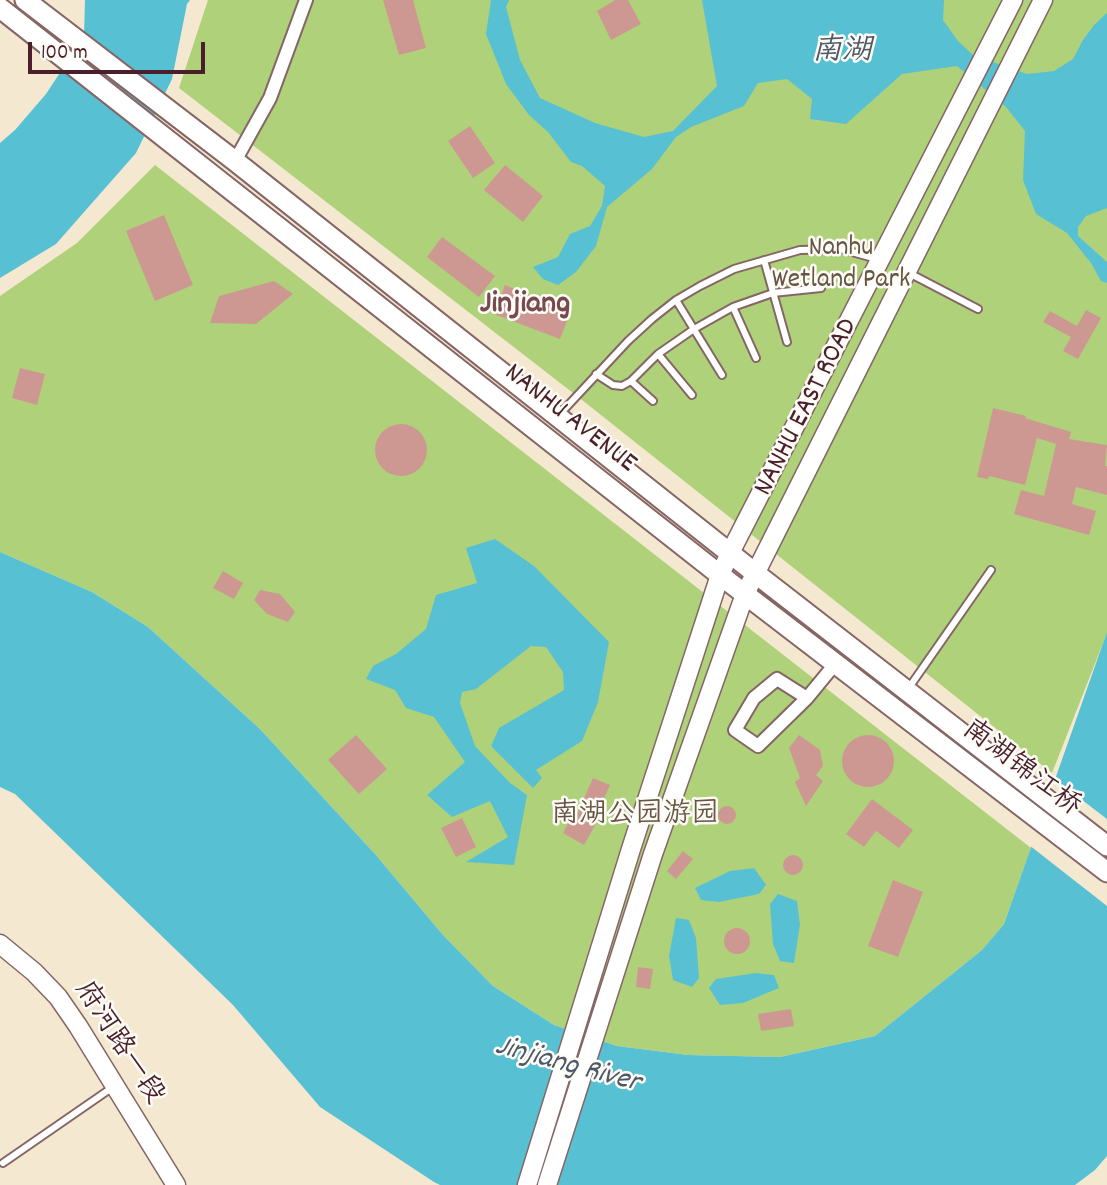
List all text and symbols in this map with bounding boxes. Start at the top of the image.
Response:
scale bar [32,28,208,72]
water label: 南湖 [812,36,872,72]
text: 100 m [41,39,88,69]
park label: Nanhu Wetland Park [772,233,910,299]
district label: Jinjiang [480,288,570,326]
street label: NANHU EAST ROAD [749,314,867,502]
street label: NANHU AVENUE [496,358,642,482]
street label: 南湖锦江桥 [954,714,1086,826]
park label: 南湖公园游园 [551,800,719,834]
street label: 府河路一段 [65,976,169,1112]
water label: Jinjiang River [491,1030,643,1104]

